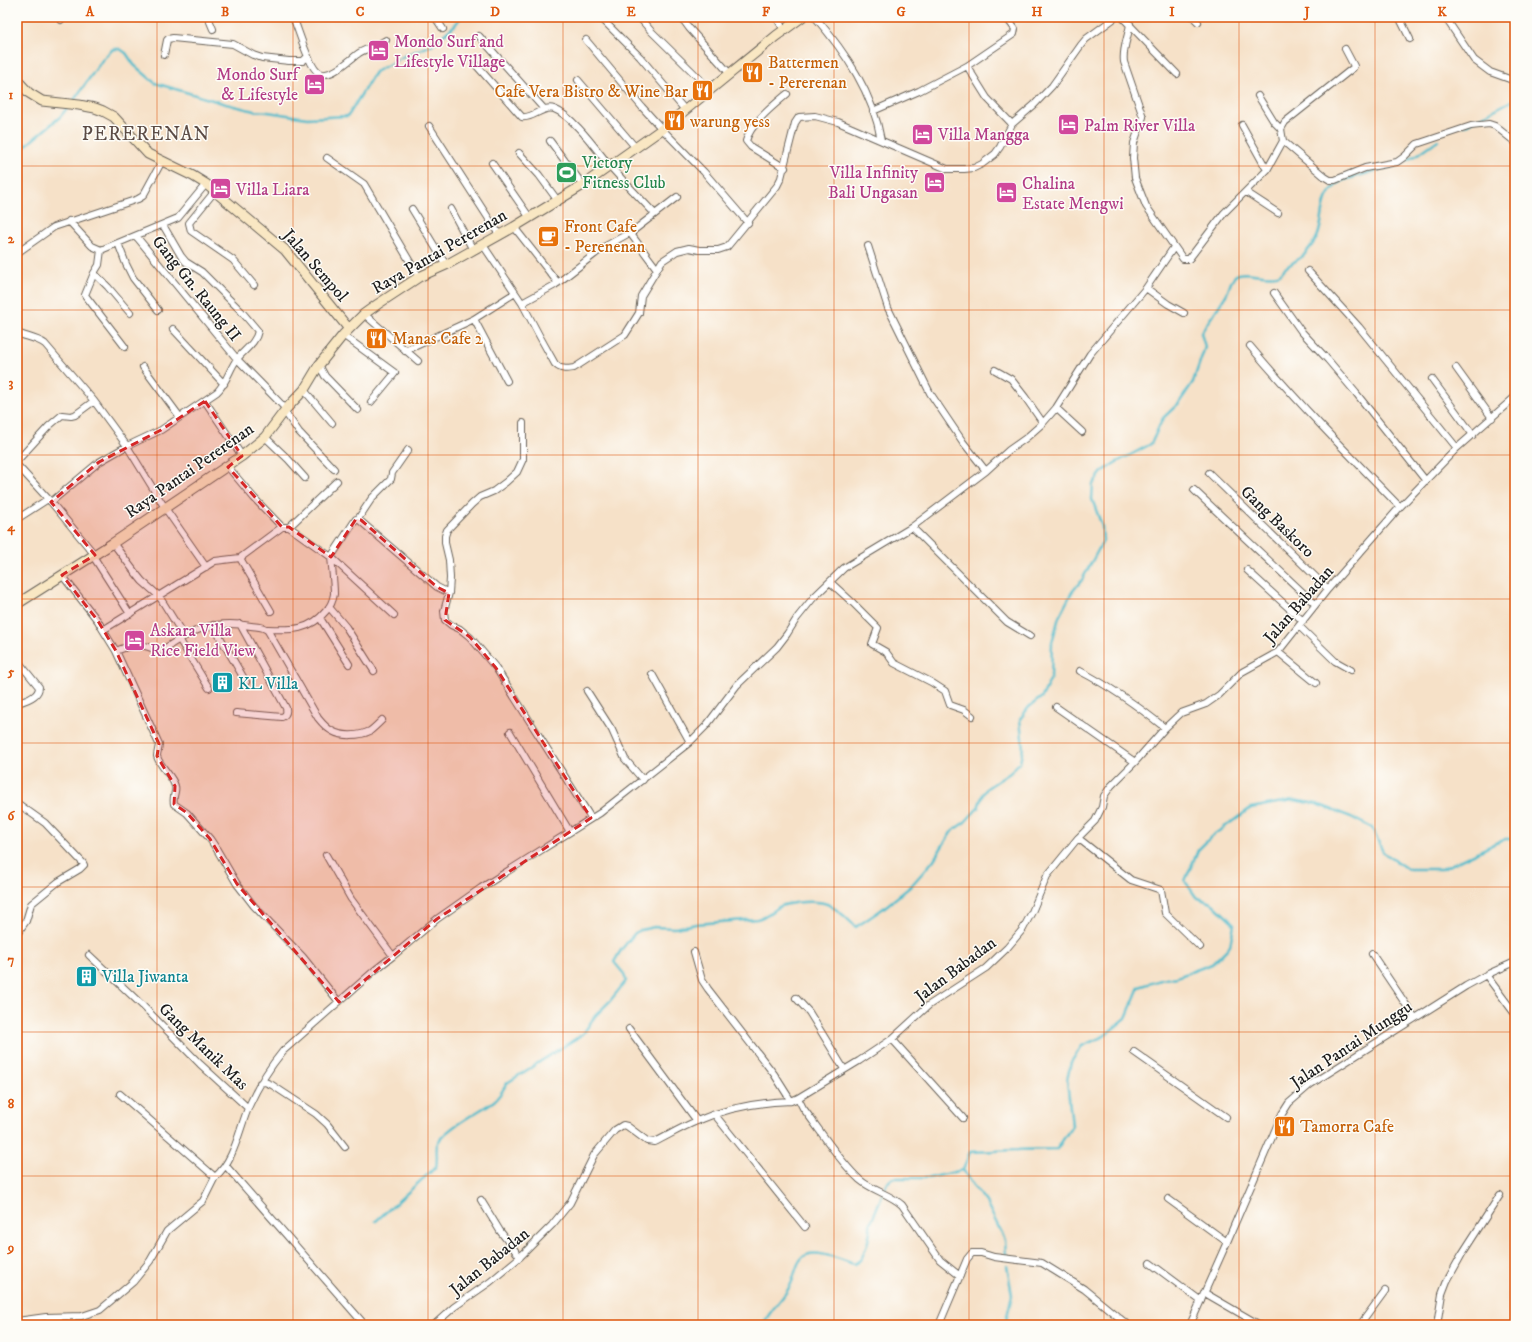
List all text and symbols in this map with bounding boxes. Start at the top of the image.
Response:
text: A [85,4,95,20]
text: B [221,4,229,20]
text: C [356,4,365,20]
text: D [490,4,500,20]
text: E [626,4,636,20]
text: F [762,4,771,20]
text: G [896,4,906,20]
text: H [1032,4,1043,20]
text: I [1169,4,1175,20]
text: J [1302,4,1310,21]
text: K [1437,4,1447,20]
place label: Mondo Surf and Lifestyle Village [394,31,505,73]
hotel icon: Mondo Surf and Lifestyle Village [365,38,391,64]
place label: Battermen - Pererenan [768,52,847,94]
restaurant icon: Battermen - Pererenan [739,59,765,85]
place label: Mondo Surf & Lifestyle [216,64,301,106]
hotel icon: Mondo Surf & Lifestyle [301,71,327,97]
restaurant icon: Cafe Vera Bistro & Wine Bar [690,78,716,104]
place label: Cafe Vera Bistro & Wine Bar [494,81,689,103]
text: 1 [9,87,14,103]
restaurant icon: warung yess [662,108,688,134]
place label: warung yess [689,111,770,133]
hotel icon: Palm River Villa [1055,112,1081,138]
place label: Palm River Villa [1084,115,1196,137]
hotel icon: Villa Mangga [909,121,935,147]
district label: PERERENAN [82,123,210,146]
place label: Villa Mangga [937,124,1030,146]
place label: Victory Fitness Club [581,152,666,194]
sports icon: Victory Fitness Club [553,159,579,185]
place label: Villa Infinity Bali Ungasan [828,162,919,204]
hotel icon: Villa Infinity Bali Ungasan [921,169,947,195]
place label: Chalina Estate Mengwi [1022,173,1124,215]
hotel icon: Villa Liara [207,176,233,202]
place label: Villa Liara [235,179,310,201]
hotel icon: Chalina Estate Mengwi [993,180,1019,206]
street label: Raya Pantai Pererenan [368,204,511,299]
place label: Front Cafe - Perenenan [564,216,646,258]
street label: Jalan Sempol [276,223,353,306]
cafe icon: Front Cafe - Perenenan [536,223,562,249]
text: 2 [8,231,15,247]
street label: Gang Gn. Raung II [147,231,246,346]
restaurant icon: Manas Cafe 2 [363,325,389,351]
place label: Manas Cafe 2 [392,328,484,350]
text: 3 [9,375,14,391]
street label: Raya Pantai Pererenan [121,418,258,524]
street label: Gang Baskoro [1236,481,1319,563]
text: 4 [6,519,15,536]
street label: Jalan Babadan [1258,561,1339,650]
place label: Askara Villa Rice Field View [150,620,256,662]
hotel icon: Askara Villa Rice Field View [122,627,148,653]
text: 5 [7,664,15,680]
building icon: KL Villa [209,670,235,696]
place label: KL Villa [238,673,299,695]
text: 6 [8,808,16,824]
street label: Jalan Babadan [909,932,1001,1009]
text: 7 [8,952,15,968]
building icon: Villa Jiwanta [73,963,99,989]
place label: Villa Jiwanta [101,966,189,988]
street label: Jalan Pantai Munggu [1285,996,1417,1095]
street label: Gang Manik Mas [154,998,253,1095]
text: 8 [8,1096,15,1112]
restaurant icon: Tamorra Cafe [1271,1113,1297,1139]
place label: Tamorra Cafe [1300,1116,1394,1138]
street label: Jalan Babadan [444,1223,534,1302]
text: 9 [7,1240,14,1256]

